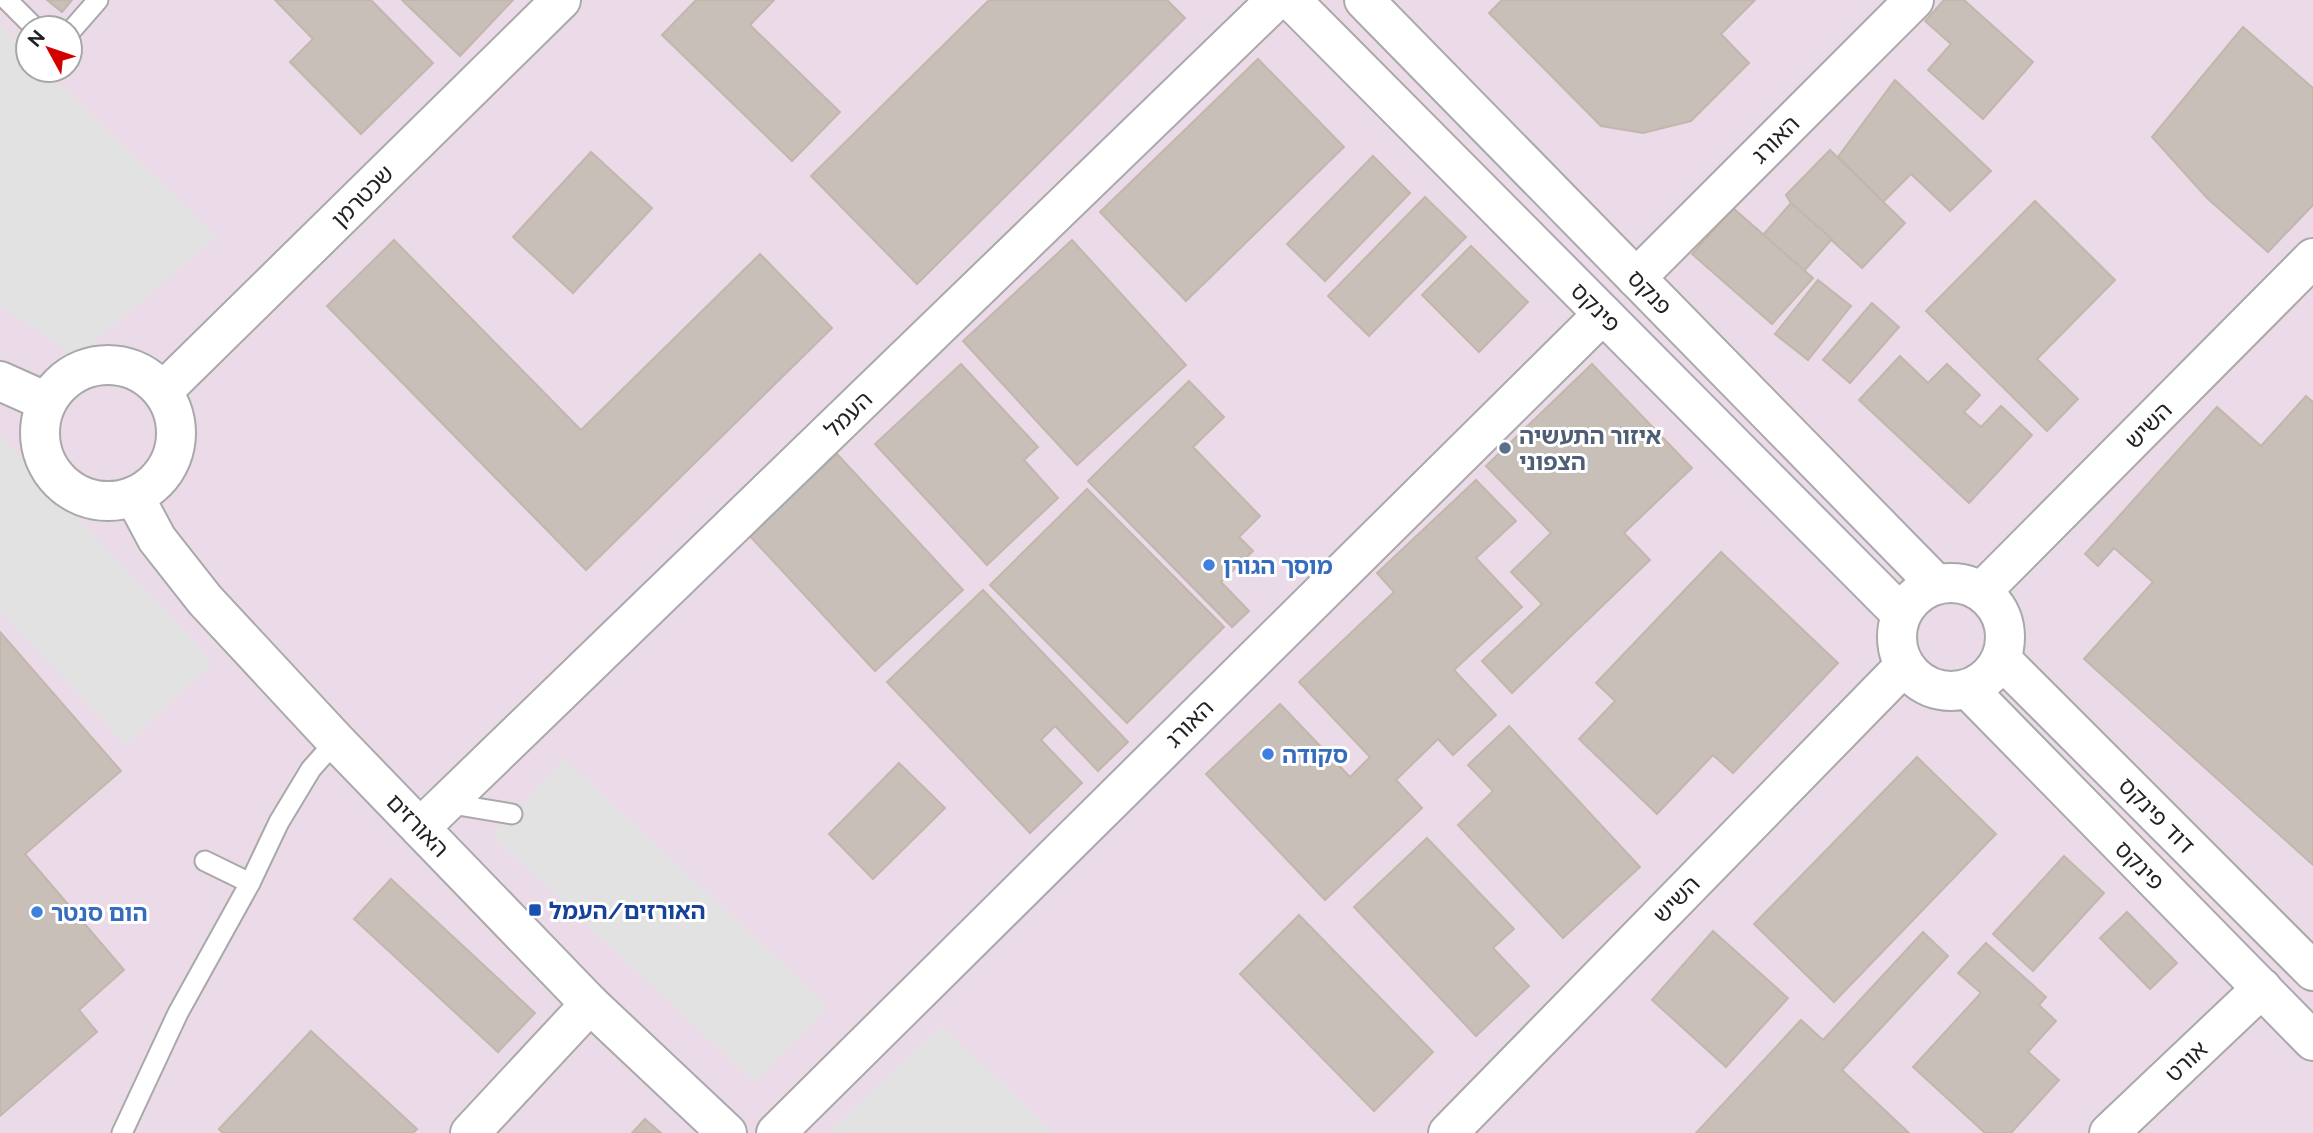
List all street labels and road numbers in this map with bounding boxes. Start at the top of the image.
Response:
street label: האורג [1746,110,1804,168]
street label: שכטרמן [325,159,399,233]
street label: פנקס [1622,264,1678,320]
street label: פינקס [1566,277,1626,337]
street label: העמל [819,385,877,443]
street label: השיש [2119,396,2177,454]
street label: האורג [1160,694,1218,752]
street label: דוד פינקס [2113,771,2201,859]
street label: האורזים [382,788,454,862]
street label: פינקס [2110,835,2170,895]
street label: השיש [1647,870,1705,928]
street label: אורט [2159,1035,2213,1087]

